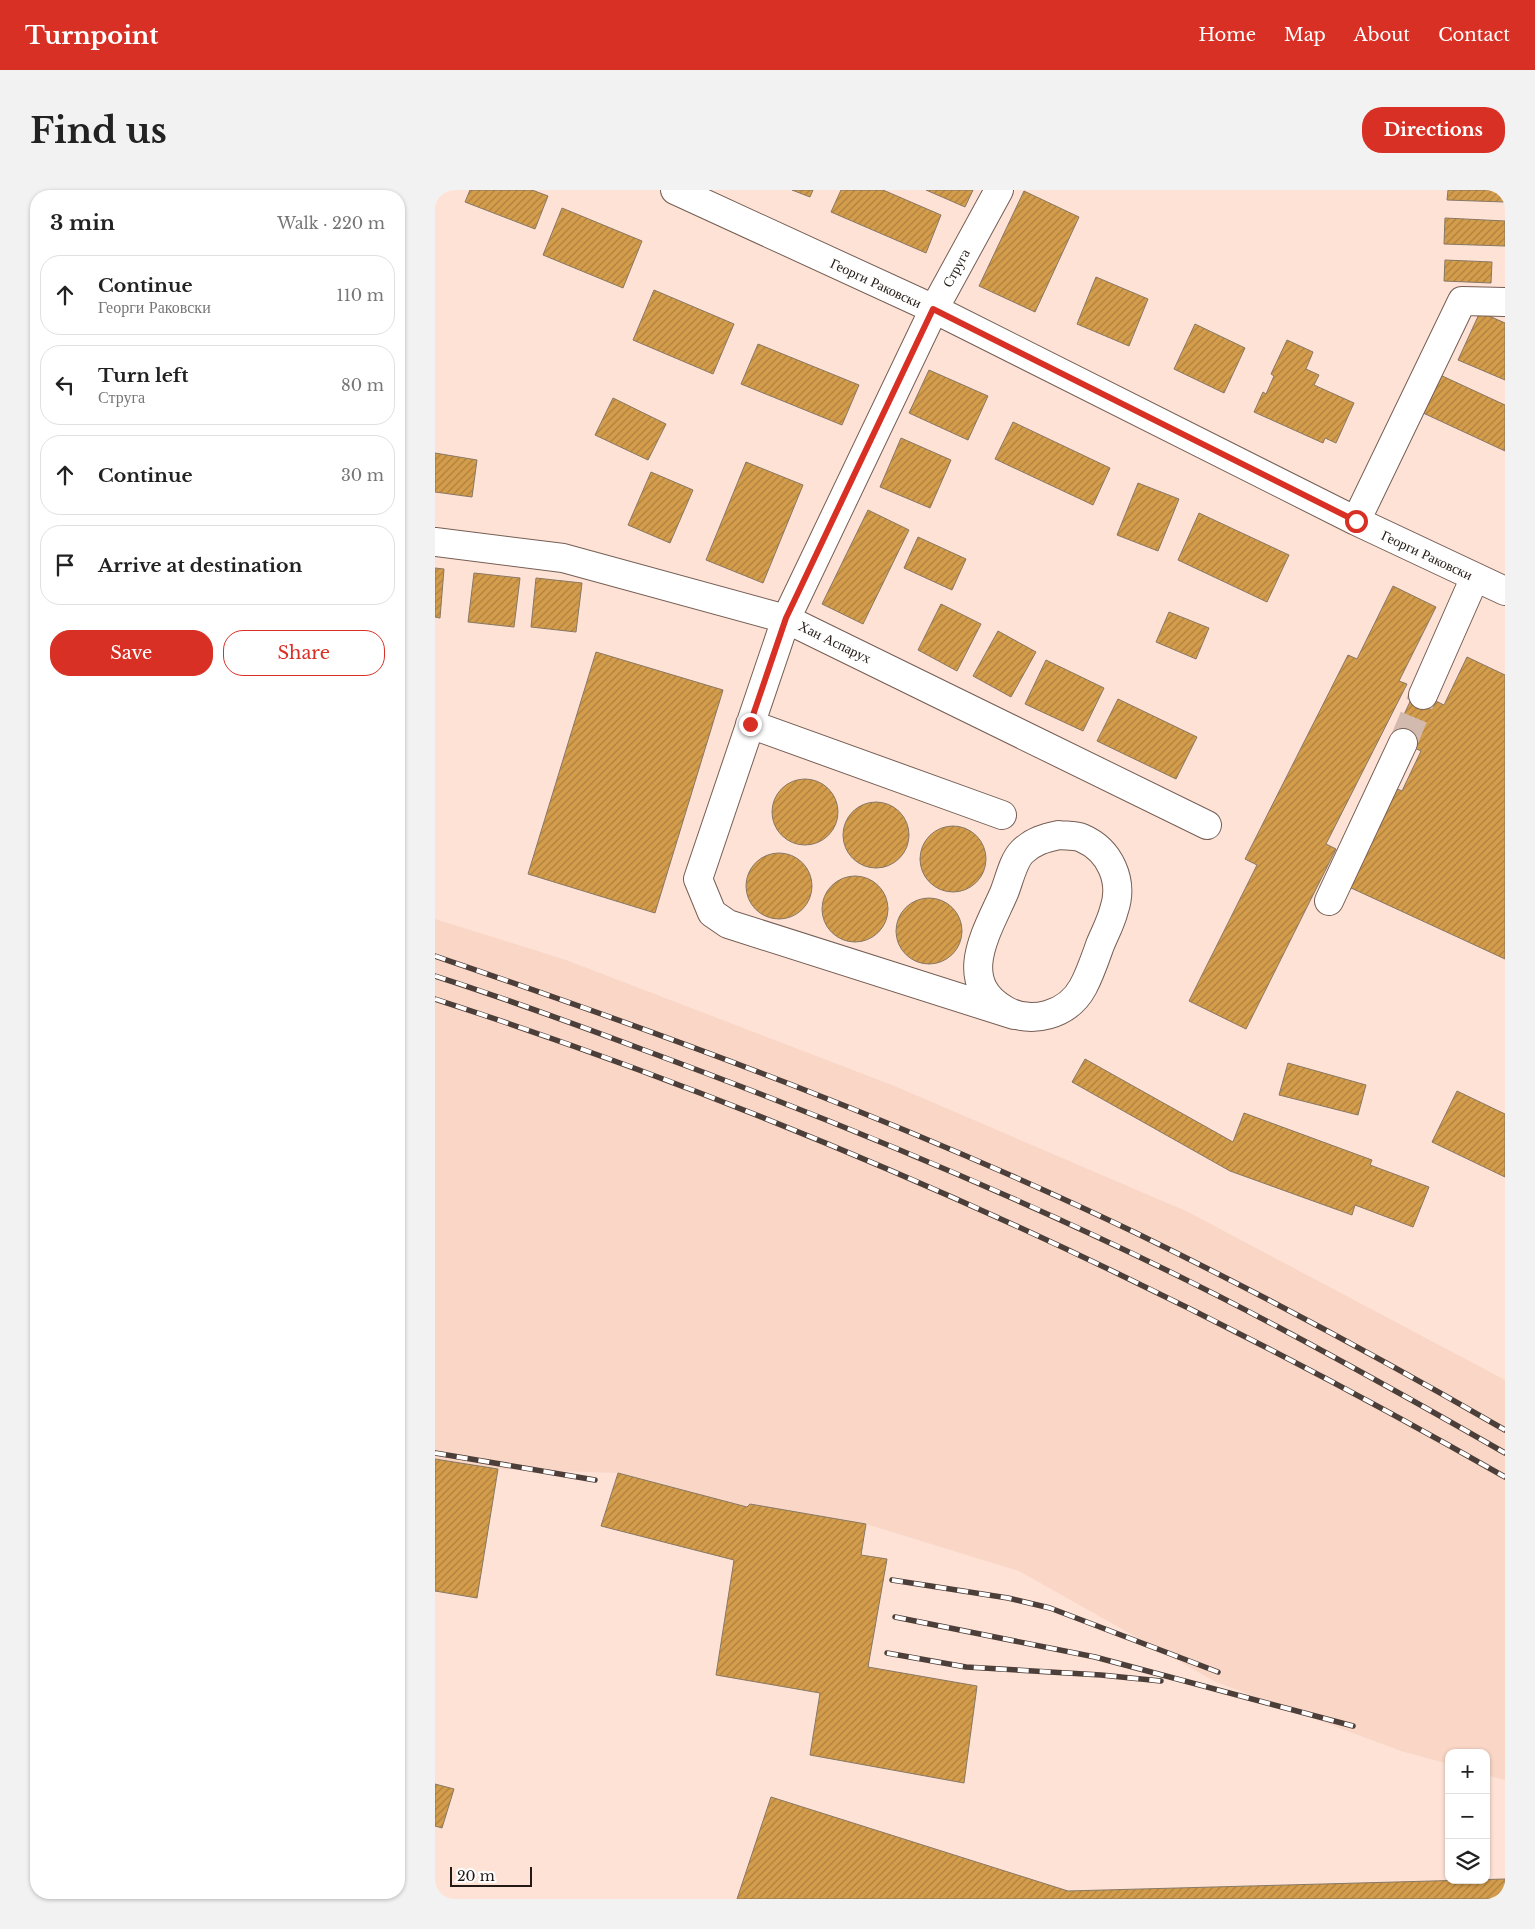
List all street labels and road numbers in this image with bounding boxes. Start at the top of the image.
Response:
street label: Струга [938,245,974,290]
street label: Георги Раковски [828,254,925,312]
street label: Георги Раковски [1379,526,1476,584]
street label: Хан Аспарух [796,617,874,667]

